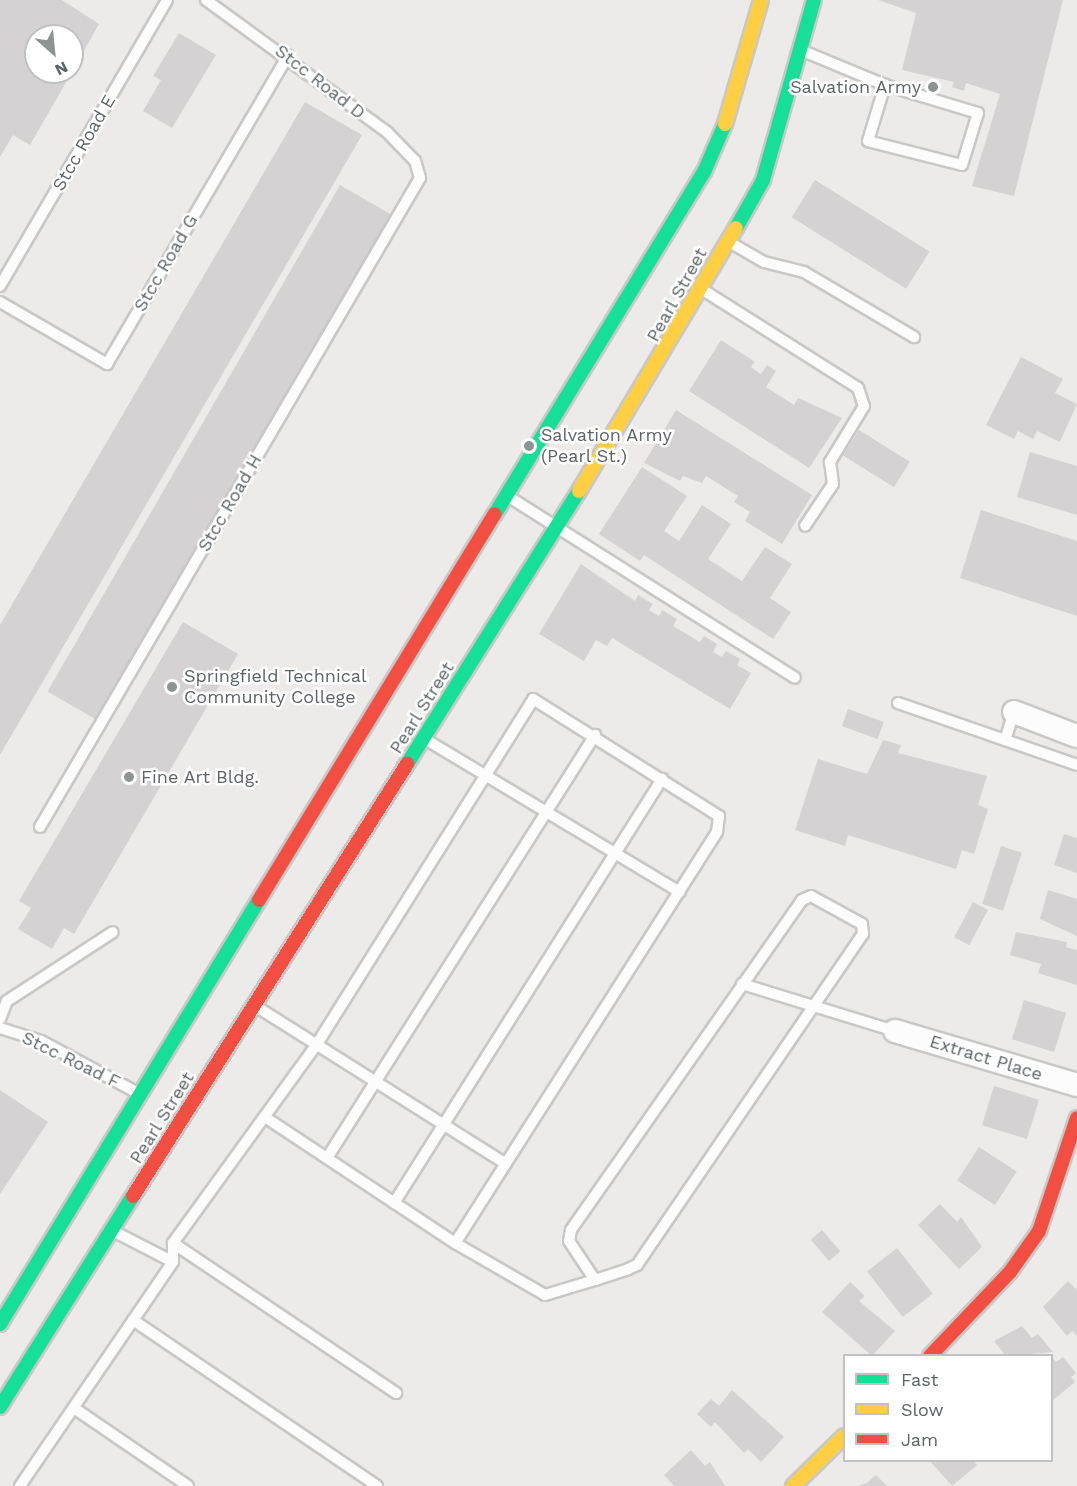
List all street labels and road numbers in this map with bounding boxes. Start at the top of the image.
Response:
street label: Stcc Road D [271,40,369,124]
street label: Stcc Road E [48,91,120,195]
street label: Stcc Road G [130,211,202,315]
street label: Pearl Street [642,244,712,346]
street label: Stcc Road H [193,451,267,555]
street label: Pearl Street [385,658,459,758]
street label: Stcc Road F [18,1027,124,1093]
street label: Extract Place [927,1031,1045,1085]
street label: Pearl Street [125,1068,199,1168]

